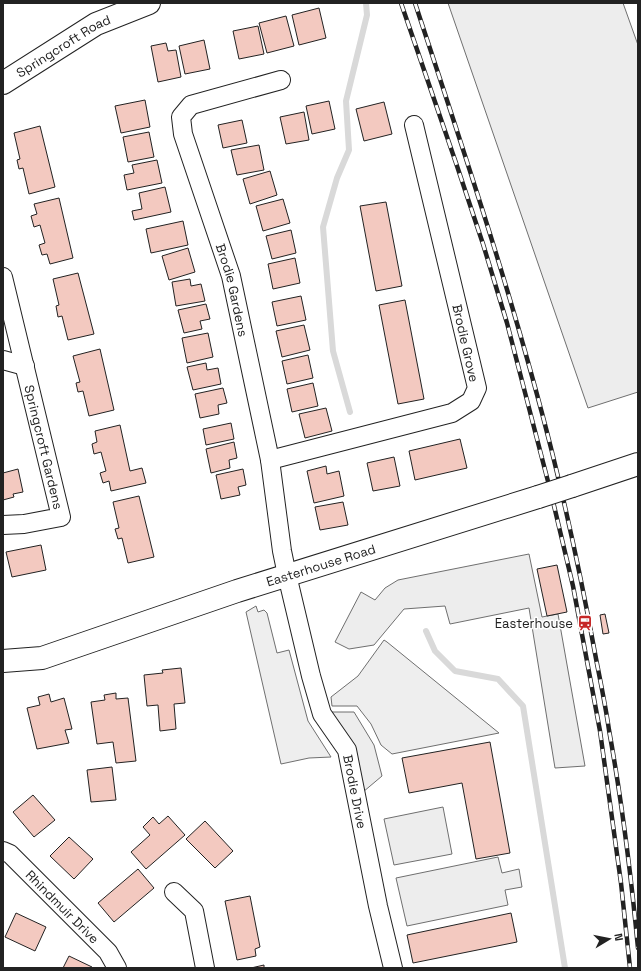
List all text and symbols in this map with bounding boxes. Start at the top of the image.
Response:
street label: Springcroft Road [13,11,113,81]
street label: Brodie Gardens [212,241,252,338]
street label: Brodie Grove [448,303,483,384]
street label: Springcroft Gardens [20,383,67,511]
street label: Easterhouse Road [264,540,378,590]
station icon: Easterhouse [576,614,594,632]
place label: Easterhouse [495,615,573,632]
street label: Brodie Drive [339,753,370,830]
street label: Rhindmuir Drive [22,867,103,947]
north arrow [589,919,629,959]
text: N [611,932,626,942]

